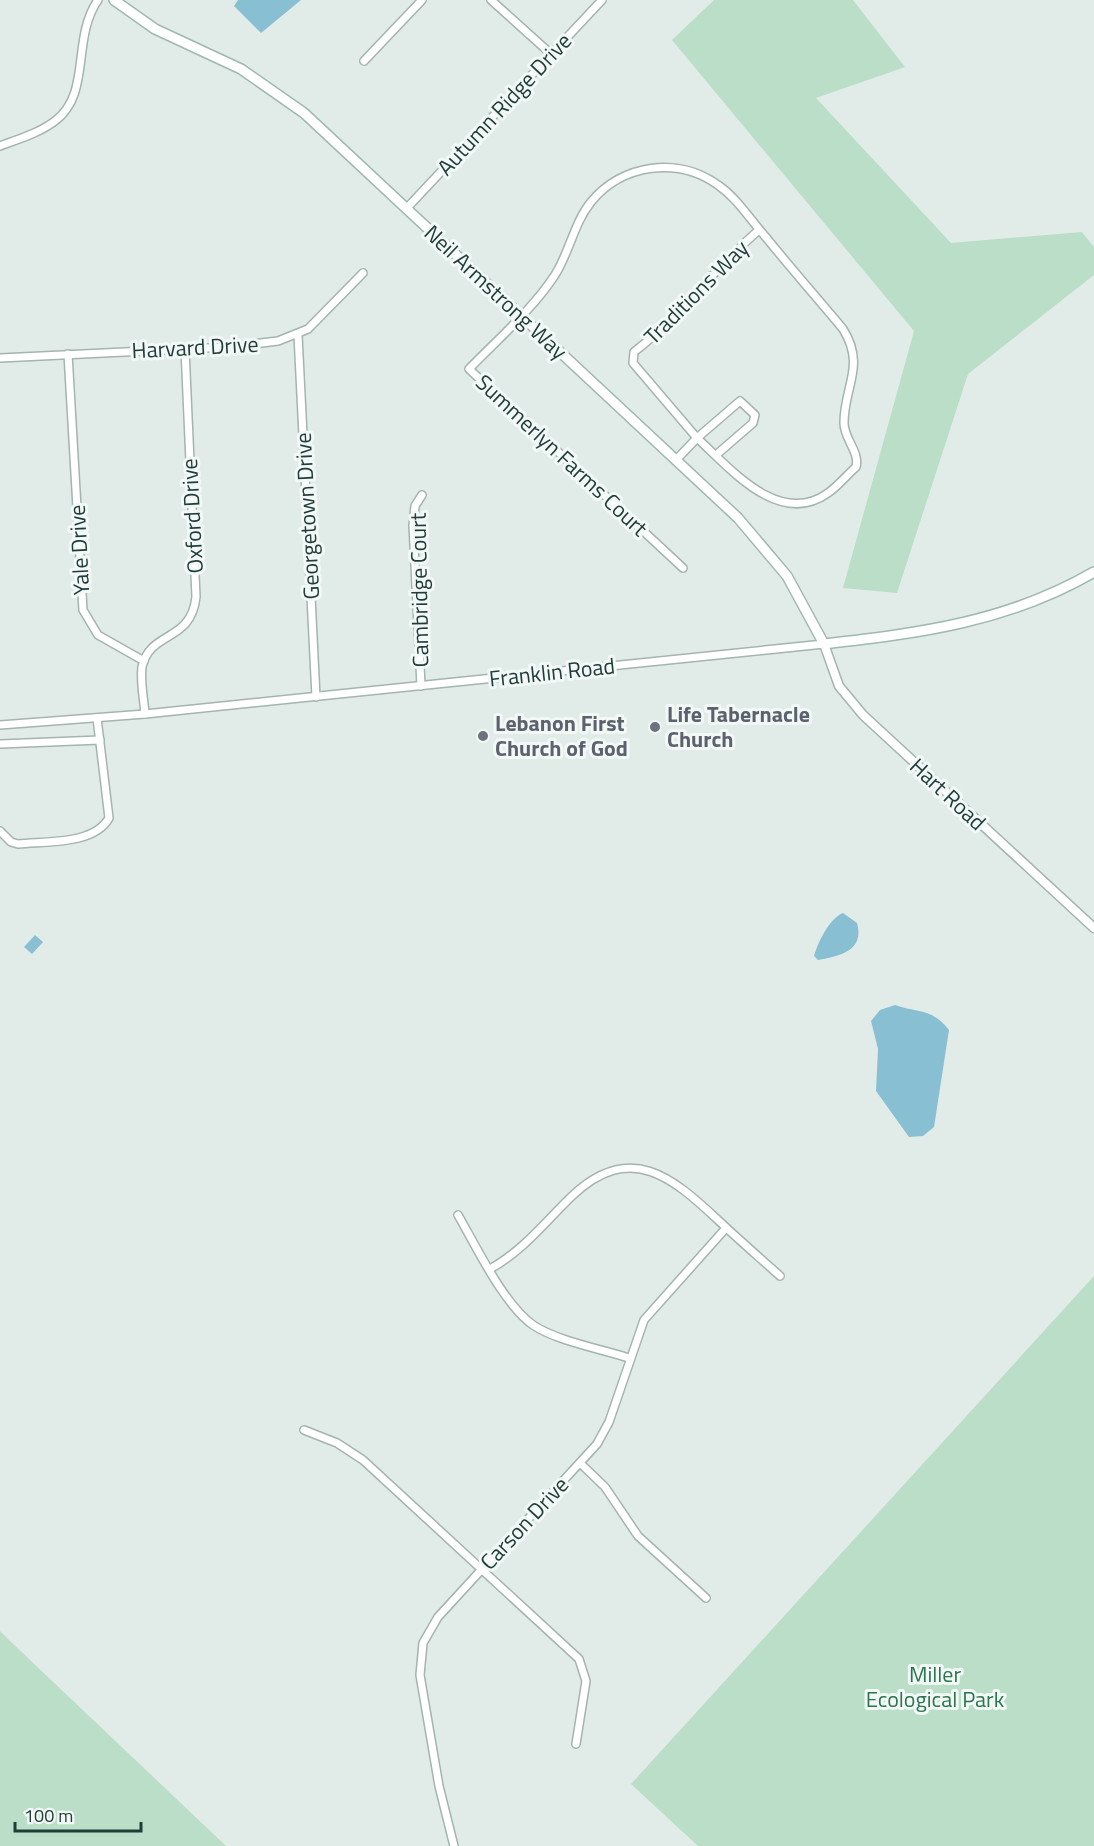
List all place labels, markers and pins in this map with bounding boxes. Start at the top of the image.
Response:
place label: Life Tabernacle Church [667,697,810,756]
place label: Lebanon First Church of God [495,706,628,765]
marker: Life Tabernacle Church [648,720,662,734]
marker: Lebanon First Church of God [476,729,490,743]

